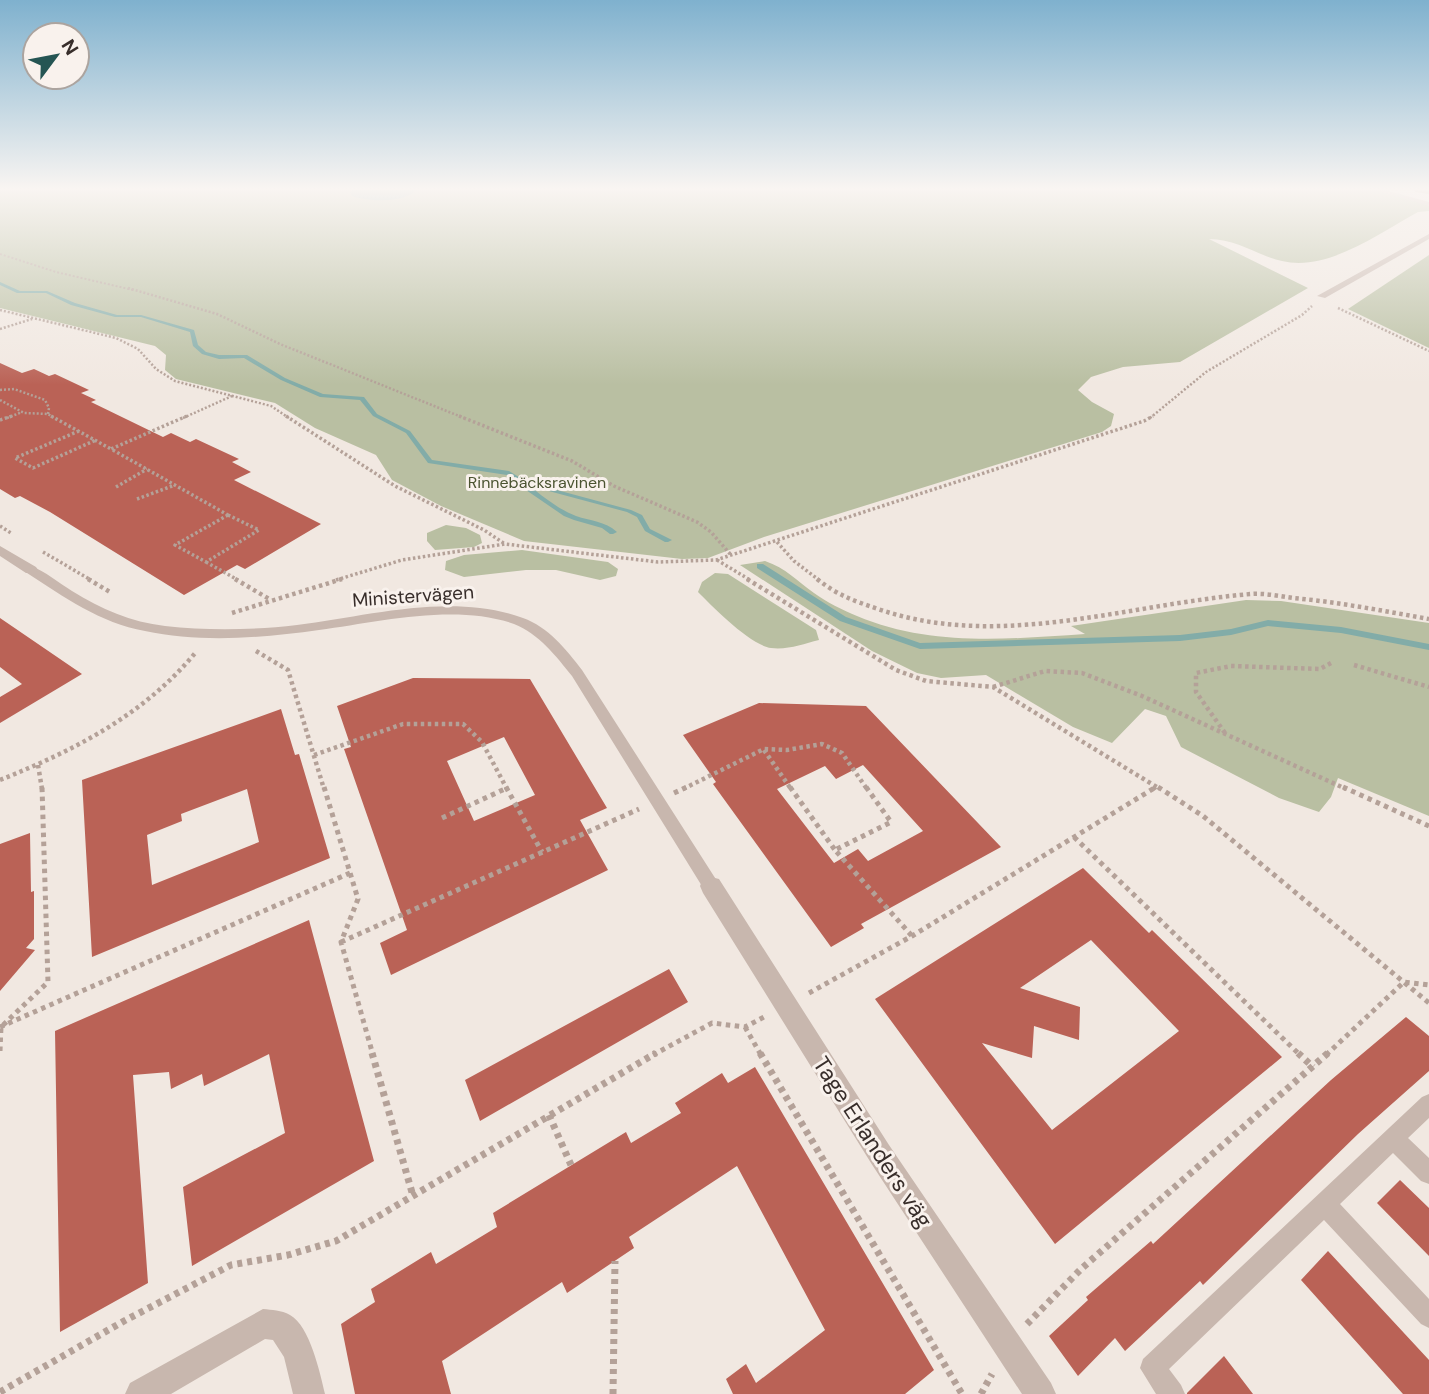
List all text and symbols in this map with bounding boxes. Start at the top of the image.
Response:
north arrow [21,21,91,91]
text: N [56,35,84,60]
park label: Rinnebäcksravinen [468,472,606,493]
street label: Ministervägen [351,579,475,613]
street label: Tage Erlanders väg [806,1051,940,1233]

